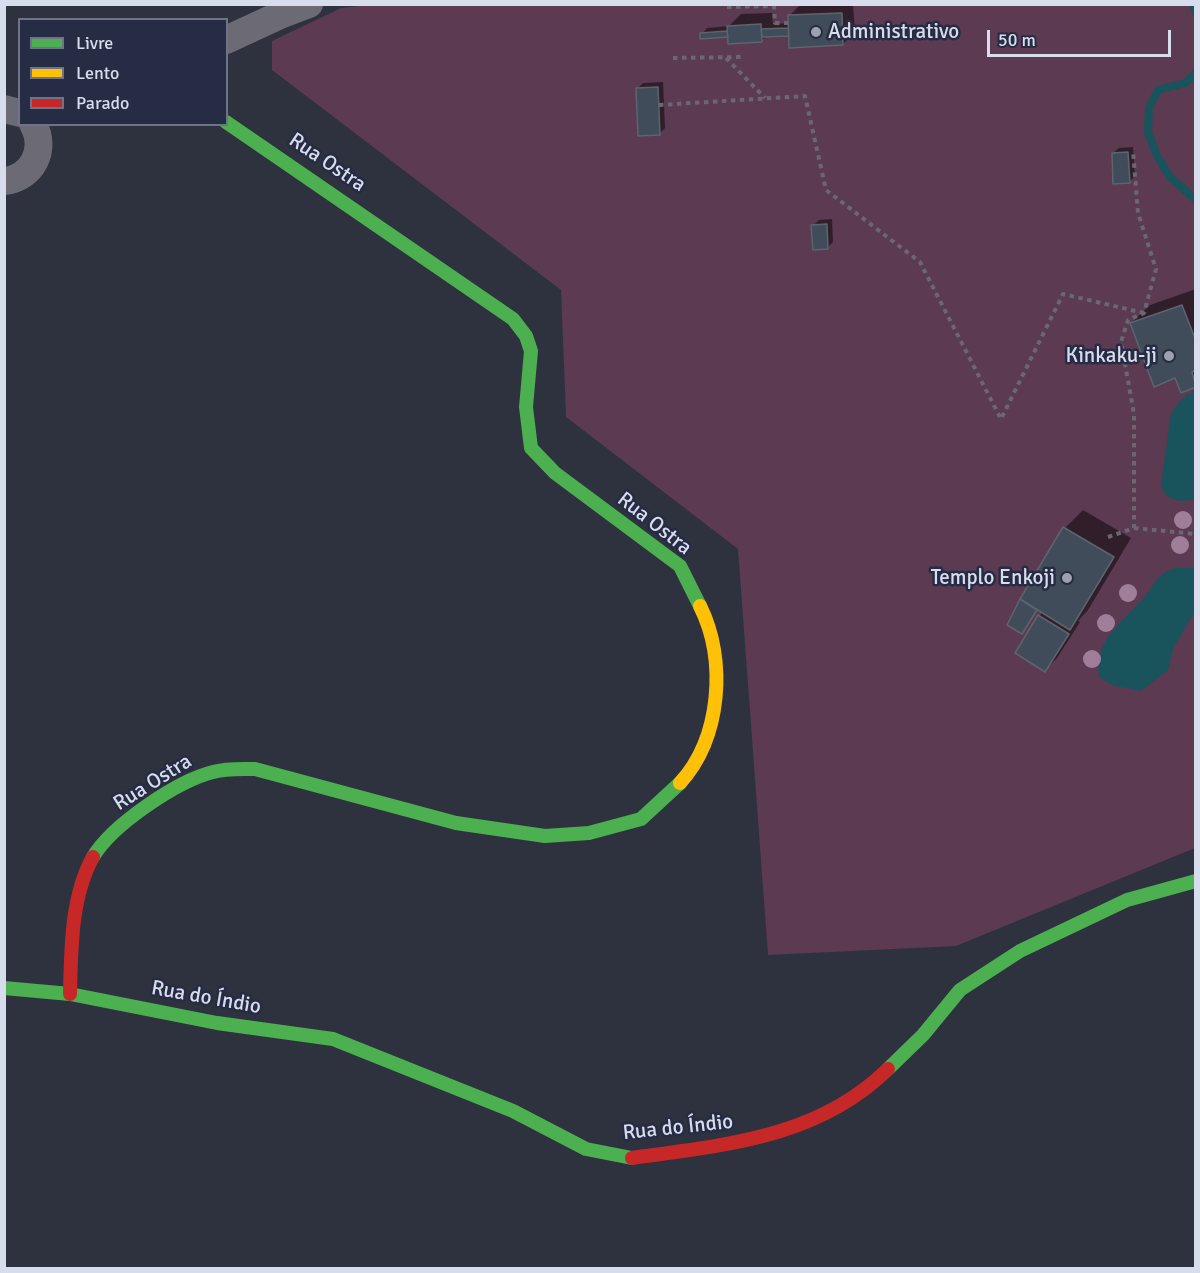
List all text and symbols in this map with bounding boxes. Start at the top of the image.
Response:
legend [18,18,228,126]
scale bar [990,18,1174,56]
place label: Administrativo [828,19,959,45]
marker: Administrativo [809,25,823,39]
text: 50 m [998,29,1036,51]
text: Livre [76,32,113,54]
text: Lento [76,62,119,84]
text: Parado [76,92,129,114]
street label: Rua Ostra [284,128,370,198]
place label: Kinkaku-ji [1066,343,1157,369]
marker: Kinkaku-ji [1162,349,1176,363]
street label: Rua Ostra [612,487,696,561]
place label: Templo Enkoji [931,565,1055,591]
marker: Templo Enkoji [1060,571,1074,585]
street label: Rua Ostra [109,749,197,817]
street label: Rua do Índio [149,976,263,1020]
street label: Rua do Índio [622,1110,734,1146]

